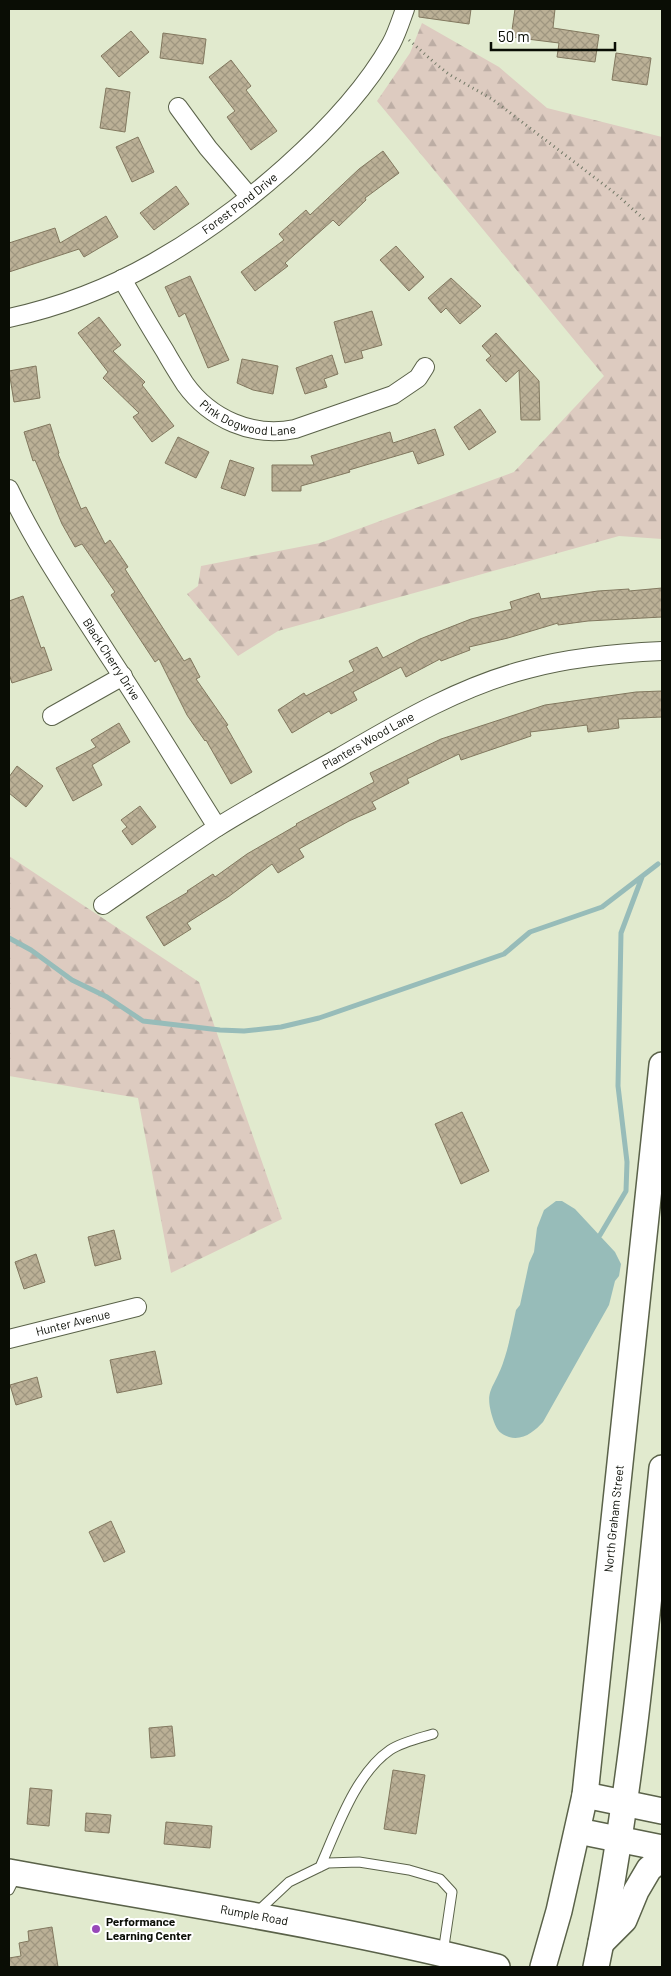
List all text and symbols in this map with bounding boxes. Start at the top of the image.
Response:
scale bar [491,20,615,52]
text: 50 m [498,27,530,45]
street label: Forest Pond Drive [199,169,280,236]
street label: Pink Dogwood Lane [197,396,297,437]
street label: Black Cherry Drive [80,615,144,703]
street label: Planters Wood Lane [319,709,416,772]
street label: Hunter Avenue [34,1306,112,1338]
street label: North Graham Street [601,1464,626,1573]
street label: Rumple Road [219,1901,289,1928]
place label: Performance Learning Center [106,1914,192,1942]
marker: Performance Learning Center [90,1923,102,1935]

